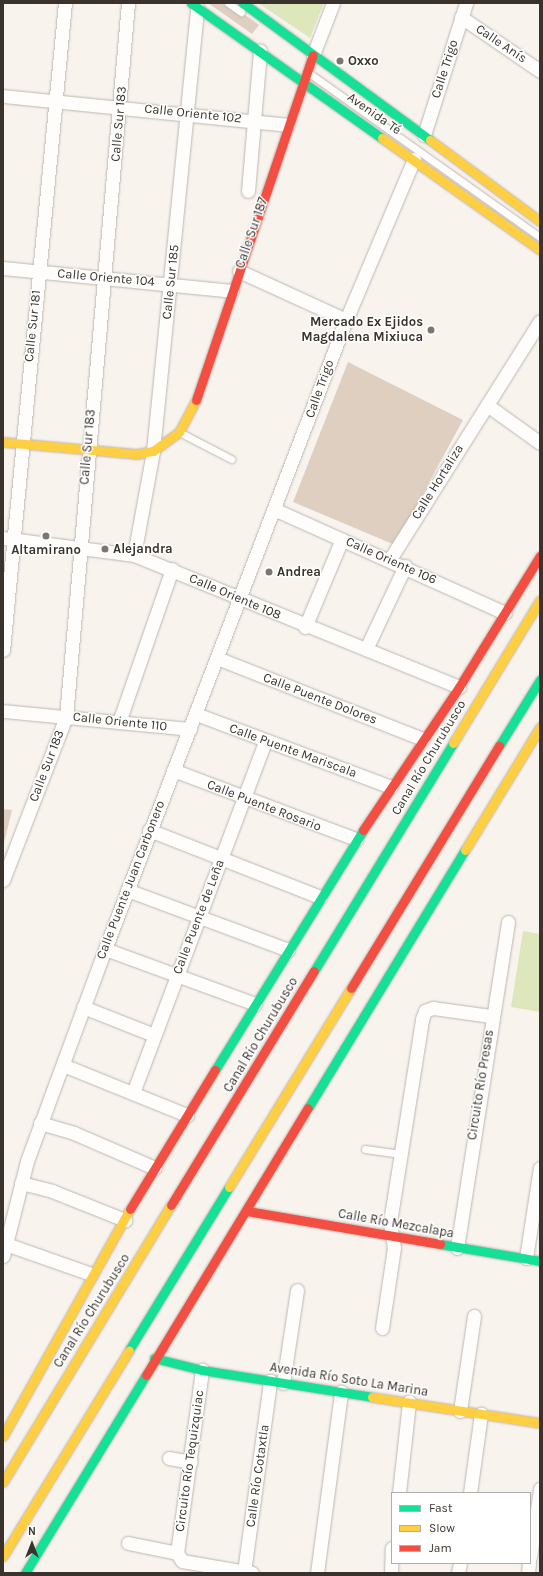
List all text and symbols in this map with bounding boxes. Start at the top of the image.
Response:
street label: Calle Anís [473,21,529,67]
street label: Calle Trigo [428,38,462,100]
place label: Oxxo [348,53,379,69]
marker: Oxxo [335,56,345,66]
street label: Calle Sur 183 [108,86,130,162]
street label: Avenida Té [344,90,404,138]
street label: Calle Oriente 102 [144,101,242,127]
street label: Calle Sur 187 [233,195,271,271]
street label: Calle Sur 185 [159,244,183,320]
street label: Calle Oriente 104 [57,266,155,290]
street label: Calle Sur 181 [21,289,45,363]
place label: Mercado Ex Ejidos Magdalena Mixiuca [301,315,423,346]
marker: Mercado Ex Ejidos Magdalena Mixiuca [426,325,436,335]
street label: Calle Trigo [302,358,338,420]
street label: Calle Sur 183 [77,409,99,485]
street label: Calle Hortaliza [409,442,467,522]
marker: Altamirano [41,531,51,541]
street label: Calle Oriente 106 [343,534,439,588]
place label: Alejandra [113,541,173,557]
place label: Altamirano [11,542,81,558]
marker: Alejandra [100,544,110,554]
place label: Andrea [277,564,321,580]
marker: Andrea [264,567,274,577]
street label: Calle Oriente 108 [187,571,283,623]
street label: Calle Puente Dolores [261,670,379,728]
street label: Canal Río Churubusco [388,698,470,818]
street label: Calle Oriente 110 [72,709,168,735]
street label: Calle Puente Mariscala [227,721,359,781]
street label: Calle Sur 183 [26,728,68,804]
street label: Calle Puente Rosario [205,777,323,835]
street label: Calle Puente Juan Carbonero [94,799,168,961]
street label: Calle Puente de Leña [170,857,228,977]
street label: Canal Río Churubusco [220,975,302,1095]
street label: Circuito Río Presas [465,1029,497,1141]
street label: Calle Río Mezcalapa [337,1206,455,1242]
street label: Canal Río Churubusco [51,1251,133,1371]
street label: Avenida Río Soto La Marina [269,1360,429,1400]
street label: Circuito Río Tequizquiac [172,1389,208,1533]
street label: Calle Río Cotaxtla [243,1424,273,1528]
legend [391,1492,531,1564]
text: Fast [429,1501,452,1515]
text: Slow [429,1521,455,1535]
north arrow [12,1524,52,1564]
text: N [28,1525,36,1538]
text: Jam [429,1541,452,1555]

